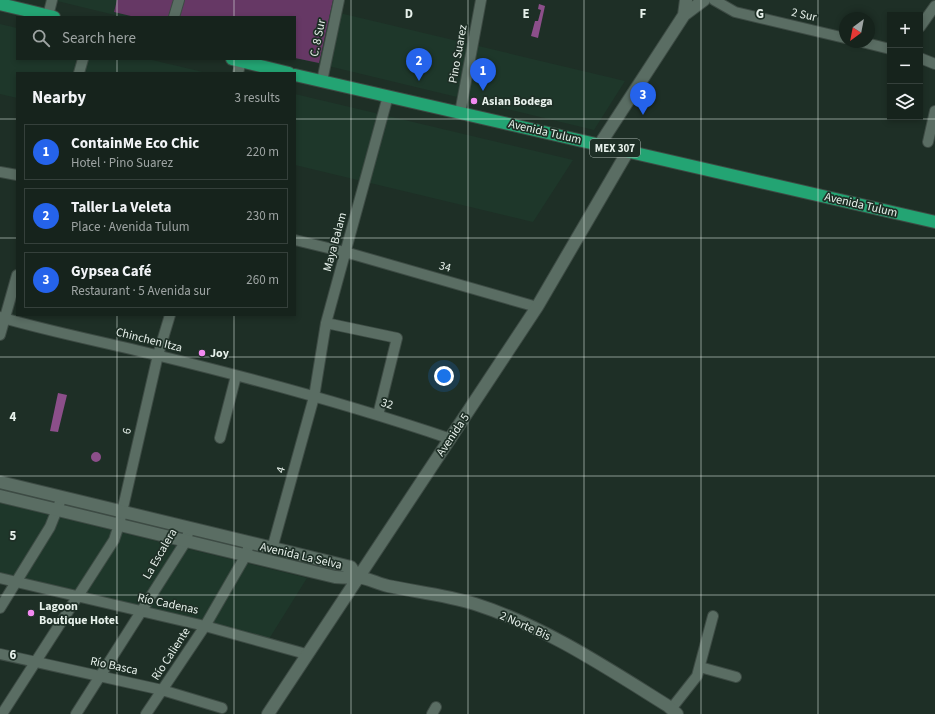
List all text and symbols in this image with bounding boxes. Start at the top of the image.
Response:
street label: 2 Sur [790,4,819,26]
text: D [405,5,413,23]
text: E [522,5,530,23]
text: F [640,5,647,23]
text: G [756,5,764,23]
north arrow [839,12,875,48]
map controls [887,12,923,120]
button: + [887,12,923,48]
search box [16,16,296,60]
street label: C. 8 Sur [306,17,330,58]
street label: Pino Suarez [444,23,472,85]
icon: search [30,27,52,49]
text: Search here [62,28,136,49]
pin: 2 [406,48,432,81]
button: − [887,48,923,84]
pin: 1 [470,58,496,91]
pin: 3 [630,82,656,115]
button: layers [887,84,923,120]
text: Nearby [32,86,86,110]
text: 3 results [235,89,280,107]
place label: Asian Bodega [481,93,553,110]
marker: Asian Bodega [469,96,479,106]
street label: Avenida Tulum [507,115,583,149]
text: ContainMe Eco Chic [71,133,199,154]
road number: MEX 307 [590,139,640,157]
text: 1 [43,143,49,161]
text: 220 m [246,143,279,161]
text: Hotel · Pino Suarez [71,154,173,172]
street label: Avenida Tulum [823,188,899,222]
text: Taller La Veleta [71,197,171,218]
text: 2 [43,207,49,225]
text: 230 m [246,207,279,225]
street label: Maya Balam [319,210,351,274]
text: Place · Avenida Tulum [71,218,189,236]
street label: 34 [437,257,453,277]
text: Gypsea Café [71,261,151,282]
text: 3 [43,271,49,289]
text: 260 m [246,271,279,289]
text: Restaurant · 5 Avenida sur [71,282,211,300]
street label: Chinchen Itza [114,324,184,356]
place label: Joy [210,345,230,362]
marker: Joy [197,348,207,358]
your location [434,366,454,386]
street label: 32 [379,394,395,414]
text: 4 [10,408,17,426]
street label: Avenida 5 [432,410,474,460]
street label: 6 [118,426,136,436]
street label: 4 [272,465,290,475]
street label: La Escalera [139,526,181,582]
text: 5 [10,527,17,545]
street label: Avenida La Selva [258,538,344,574]
street label: Río Cadenas [136,589,200,619]
place label: Lagoon Boutique Hotel [39,598,119,629]
street label: 2 Norte Bis [497,607,553,645]
marker: Lagoon Boutique Hotel [26,608,36,618]
street label: Río Caliente [148,624,194,684]
text: 6 [10,646,17,664]
street label: Río Basca [89,653,139,679]

